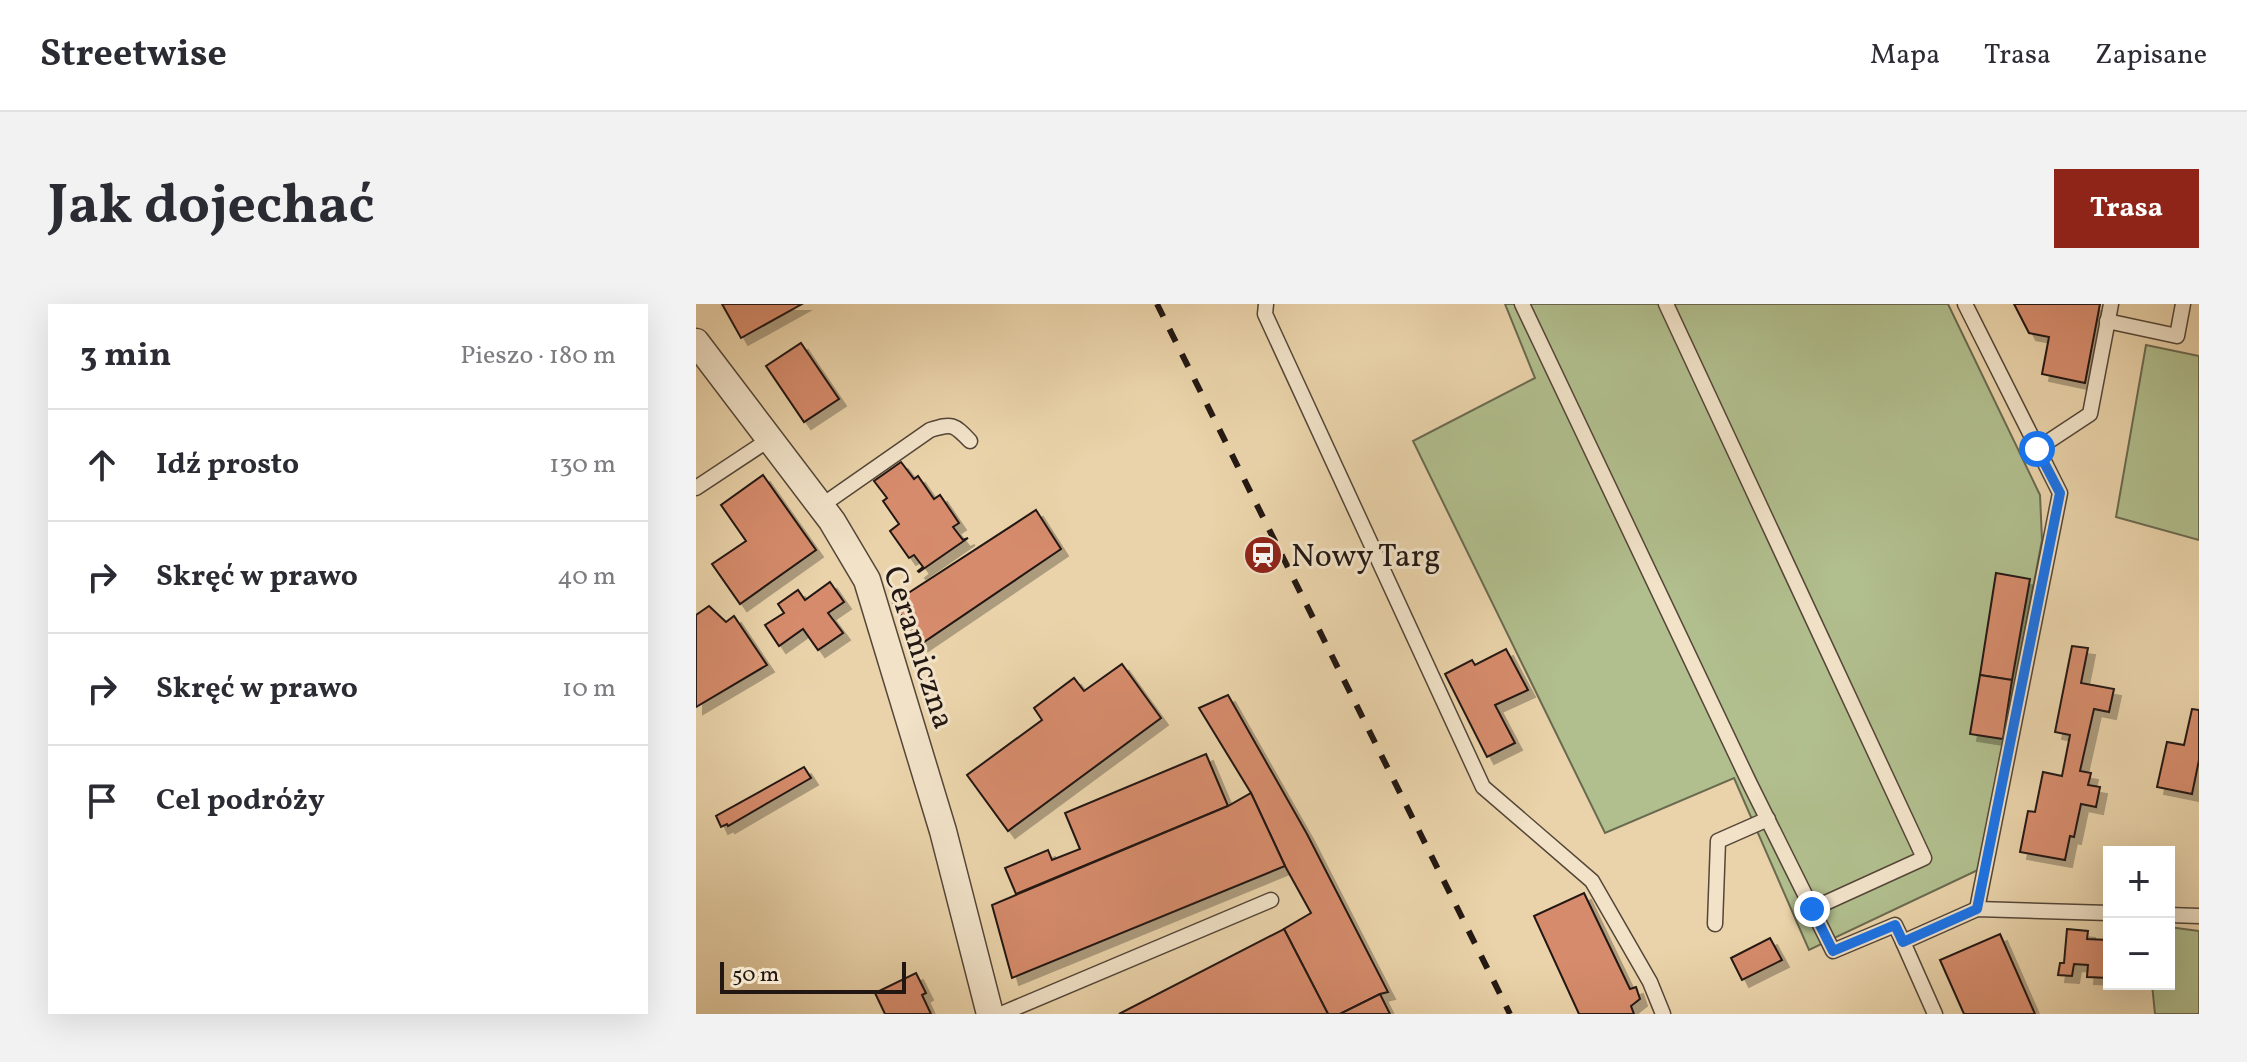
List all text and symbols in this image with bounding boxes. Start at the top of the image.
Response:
text: Streetwise [40,29,227,82]
text: Mapa [1870,36,1940,75]
text: Trasa [1984,36,2051,75]
text: Zapisane [2095,36,2207,75]
text: Jak dojechać [48,169,375,247]
button: Trasa [2054,169,2199,248]
text: 3 min [80,333,171,380]
text: Pieszo · 180 m [460,338,616,374]
route start [2019,431,2055,467]
icon: ahead [80,443,124,487]
text: Idź prosto [156,444,299,486]
text: 130 m [549,447,616,483]
station icon: Nowy Targ [1242,534,1284,576]
place label: Nowy Targ [1291,536,1441,580]
icon: right [80,555,124,599]
text: Skręć w prawo [156,556,358,598]
text: 40 m [557,559,616,595]
street label: Ceramiczna [870,561,964,735]
icon: right [80,667,124,711]
text: Skręć w prawo [156,668,358,710]
text: 10 m [562,671,616,707]
icon: arrive [80,779,124,823]
text: Cel podróży [156,780,325,822]
map controls [2103,846,2175,990]
button: + [2103,846,2175,918]
route end [1794,891,1830,927]
button: − [2103,918,2175,990]
scale bar [720,958,906,994]
text: 50 m [732,960,779,991]

